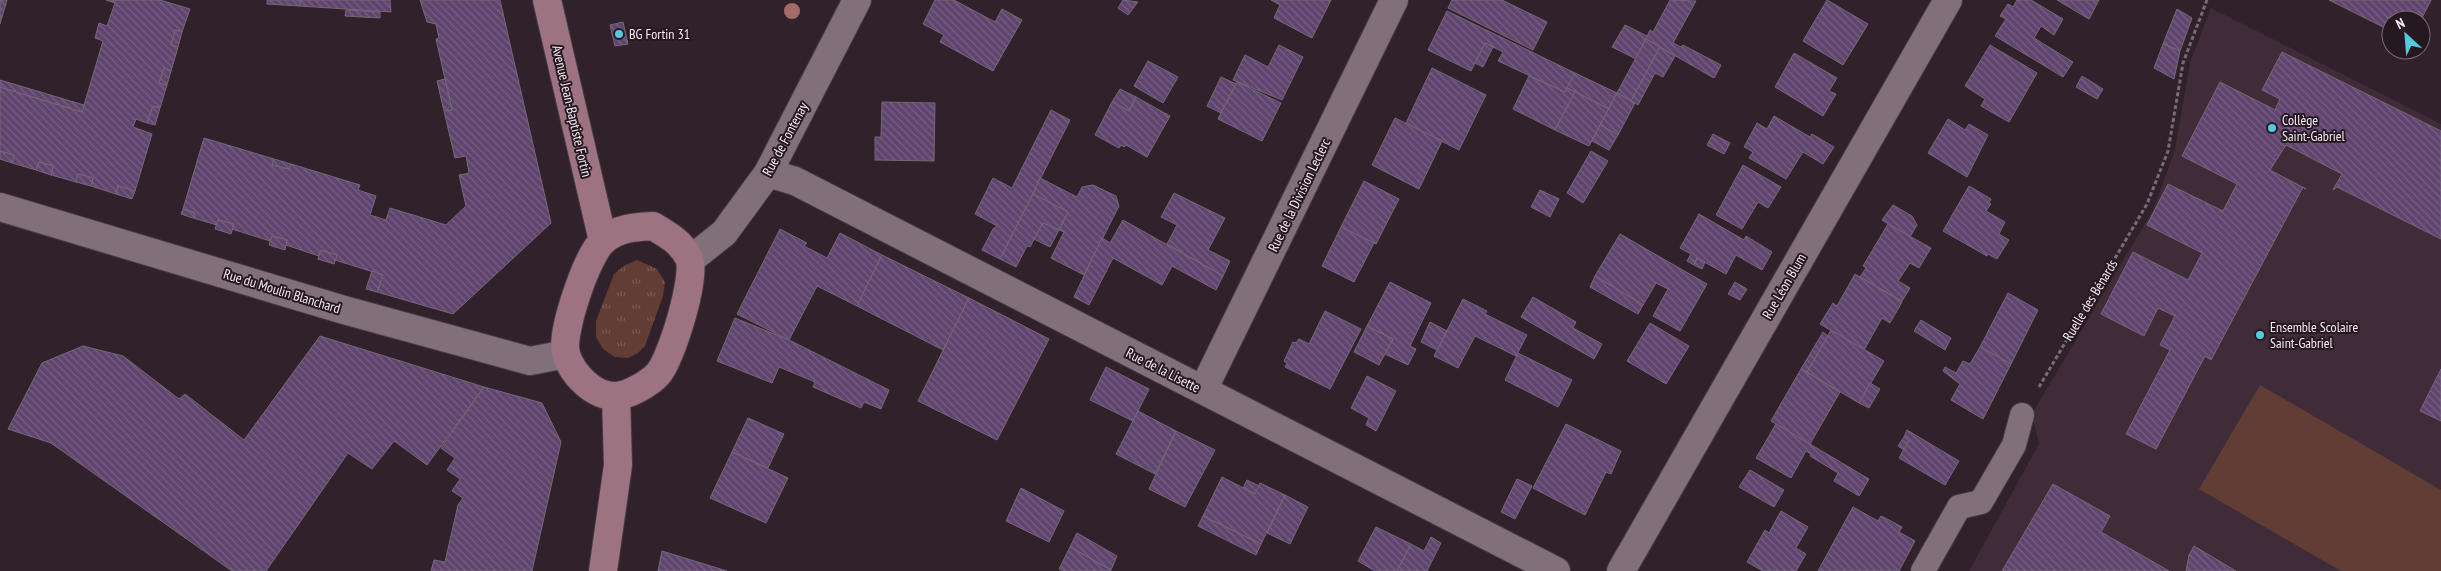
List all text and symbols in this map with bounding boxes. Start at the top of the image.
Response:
north arrow [2381,10,2431,60]
text: N [2393,14,2408,33]
place label: BG Fortin 31 [629,25,690,43]
marker: BG Fortin 31 [613,28,625,40]
street label: Avenue Jean-Baptiste Fortin [548,43,596,179]
street label: Rue de Fontenay [758,98,812,179]
place label: Collège Saint-Gabriel [2282,111,2346,145]
marker: Collège Saint-Gabriel [2266,122,2278,134]
street label: Rue de la Division Leclerc [1264,135,1334,255]
street label: Rue Léon Blum [1758,250,1810,322]
street label: Ruelle des Bénards [2059,256,2122,344]
street label: Rue du Moulin Blanchard [221,265,343,317]
place label: Ensemble Scolaire Saint-Gabriel [2270,318,2358,352]
marker: Ensemble Scolaire Saint-Gabriel [2254,329,2266,341]
street label: Rue de la Lisette [1123,344,1203,396]

